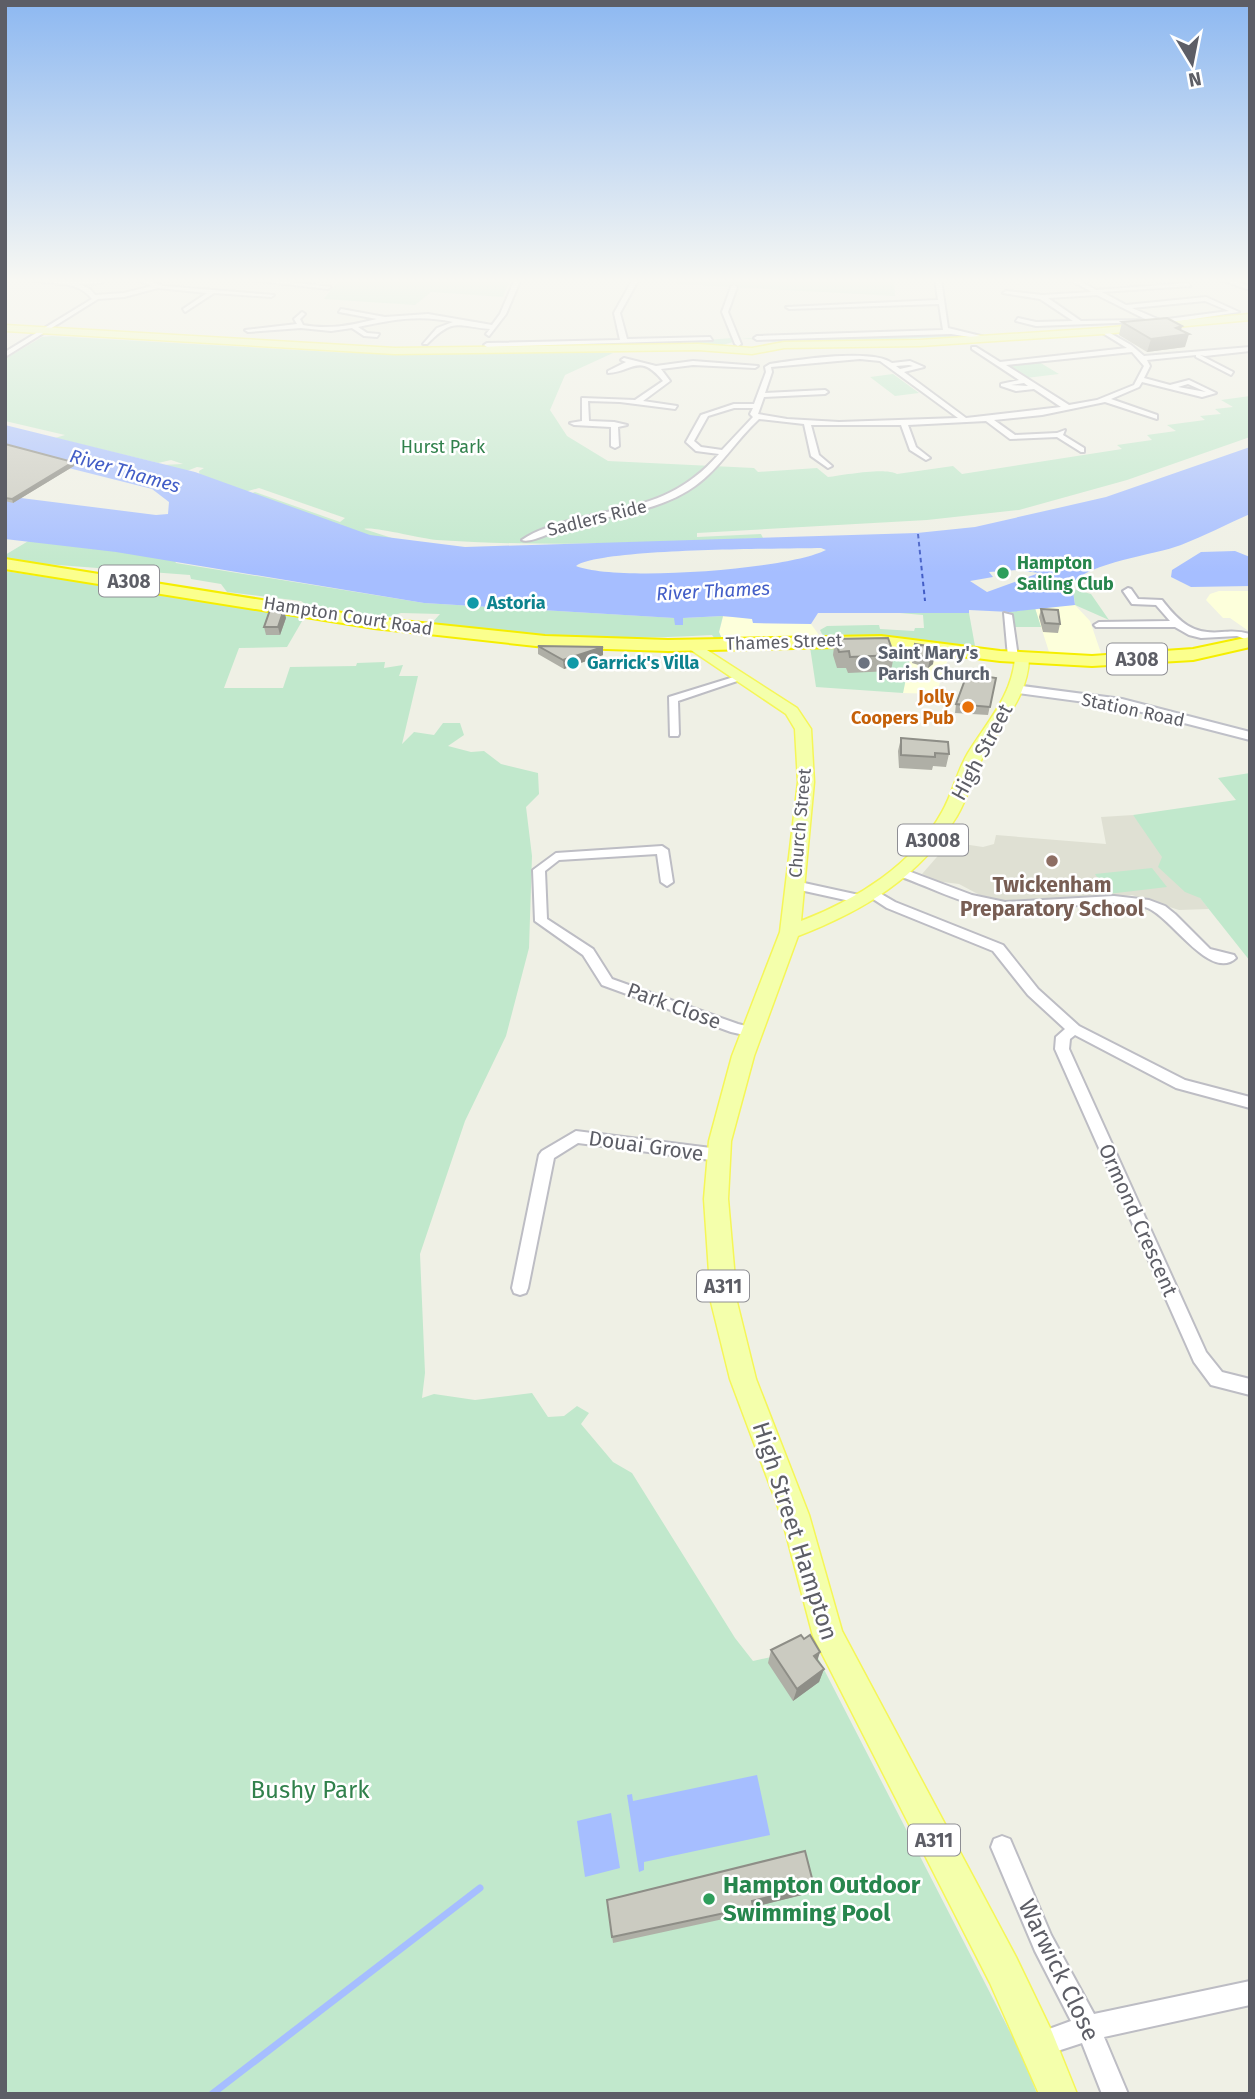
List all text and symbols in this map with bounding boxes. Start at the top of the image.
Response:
north arrow [1157,28,1227,98]
text: N [1187,67,1203,92]
park label: Hurst Park [401,436,486,458]
water label: River Thames [67,444,183,498]
street label: Sadlers Ride [545,495,649,541]
place label: Hampton Sailing Club [1017,552,1114,595]
marker: Hampton Sailing Club [995,565,1011,581]
road number: A308 [99,566,159,596]
water label: River Thames [655,577,771,605]
street label: Hampton Court Road [262,592,434,640]
place label: Astoria [486,592,546,614]
marker: Astoria [465,595,481,611]
street label: Thames Street [725,629,843,655]
place label: Saint Mary's Parish Church [878,642,990,685]
road number: A308 [1107,644,1167,674]
place label: Garrick's Villa [587,652,700,674]
marker: Garrick's Villa [565,655,581,671]
marker: Saint Mary's Parish Church [856,655,872,671]
place label: Jolly Coopers Pub [851,686,955,729]
street label: Station Road [1079,688,1187,732]
street label: High Street [946,699,1019,805]
marker: Jolly Coopers Pub [960,699,976,715]
street label: Church Street [784,767,816,879]
road number: A3008 [898,824,968,856]
marker: Twickenham Preparatory School [1044,853,1060,869]
place label: Twickenham Preparatory School [960,872,1145,922]
street label: Park Close [624,977,724,1035]
street label: Douai Grove [587,1125,705,1167]
street label: Ormond Crescent [1093,1140,1183,1301]
road number: A311 [697,1270,749,1302]
street label: High Street Hampton [746,1418,844,1644]
park label: Bushy Park [250,1776,370,1804]
road number: A311 [908,1824,960,1856]
place label: Hampton Outdoor Swimming Pool [723,1871,921,1927]
marker: Hampton Outdoor Swimming Pool [701,1891,717,1907]
street label: Warwick Close [1013,1895,1105,2045]

